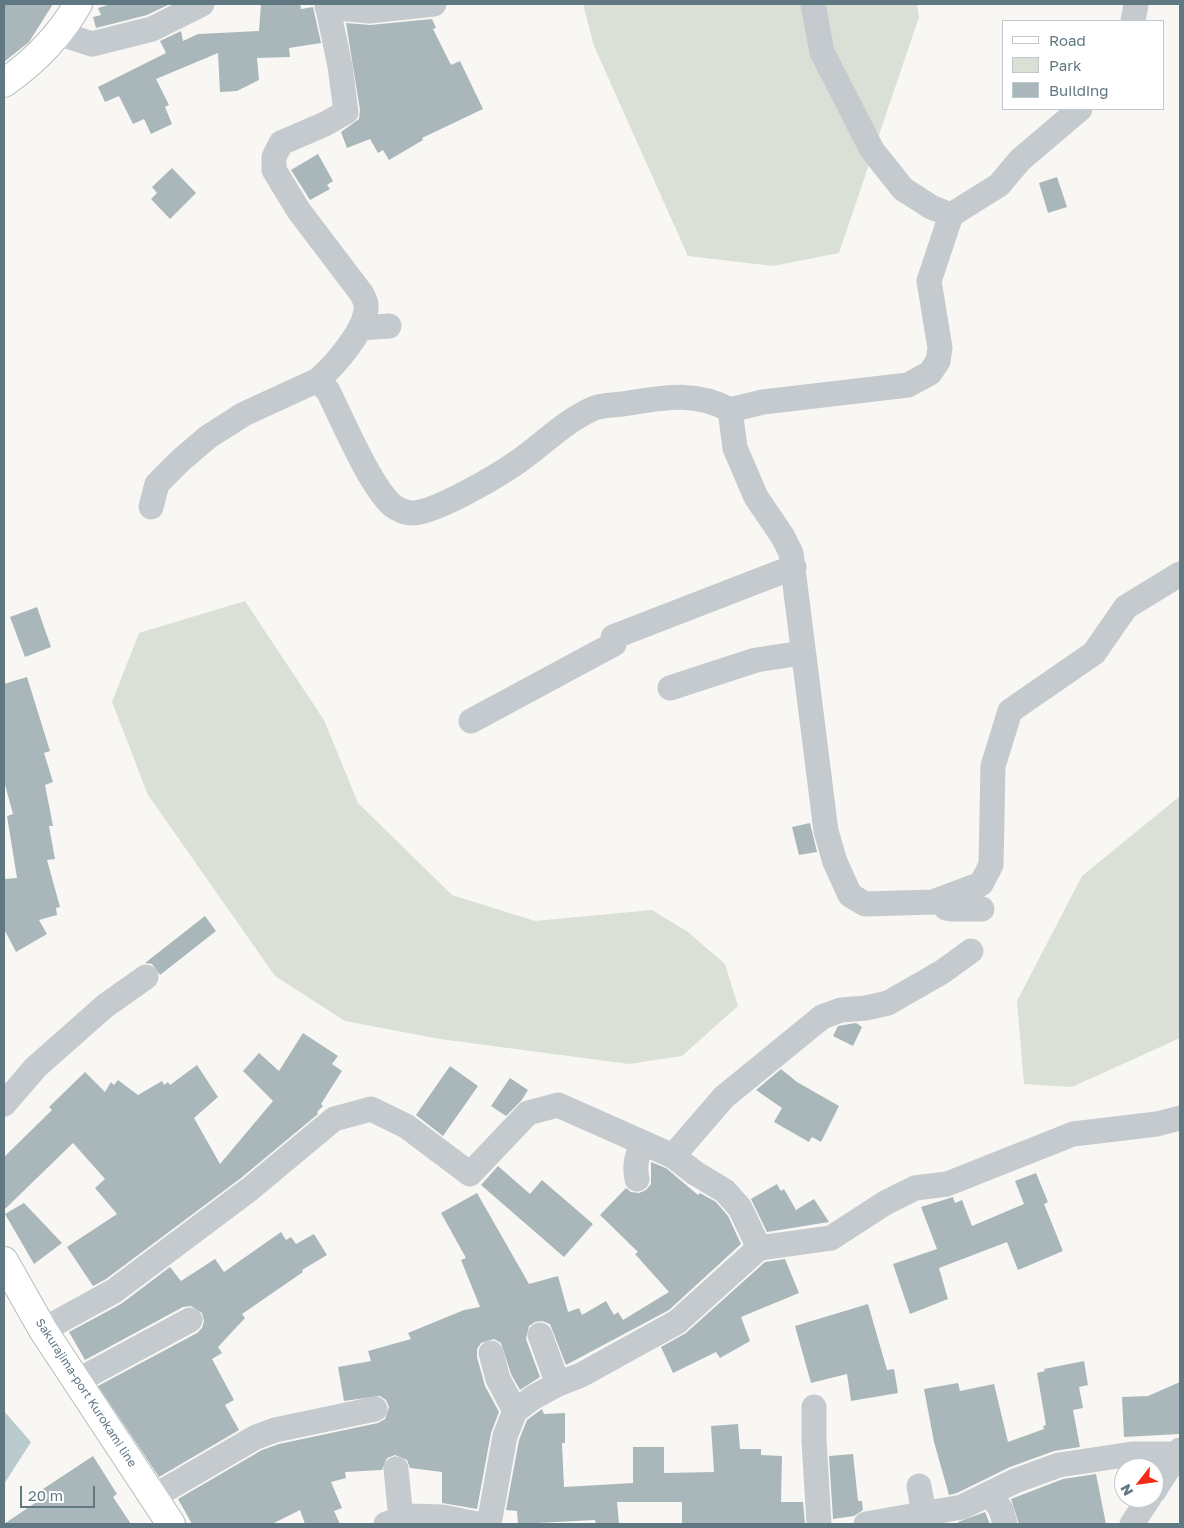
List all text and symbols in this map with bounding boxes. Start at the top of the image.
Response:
legend [1002,20,1164,110]
text: Road [1049,31,1086,49]
text: Park [1049,56,1081,74]
text: Building [1049,81,1109,99]
street label: Sakurajima-port Kurokami line [33,1316,139,1470]
north arrow [1114,1458,1164,1508]
scale bar [22,1476,98,1508]
text: N [1116,1481,1136,1499]
text: 20 m [28,1486,63,1504]

